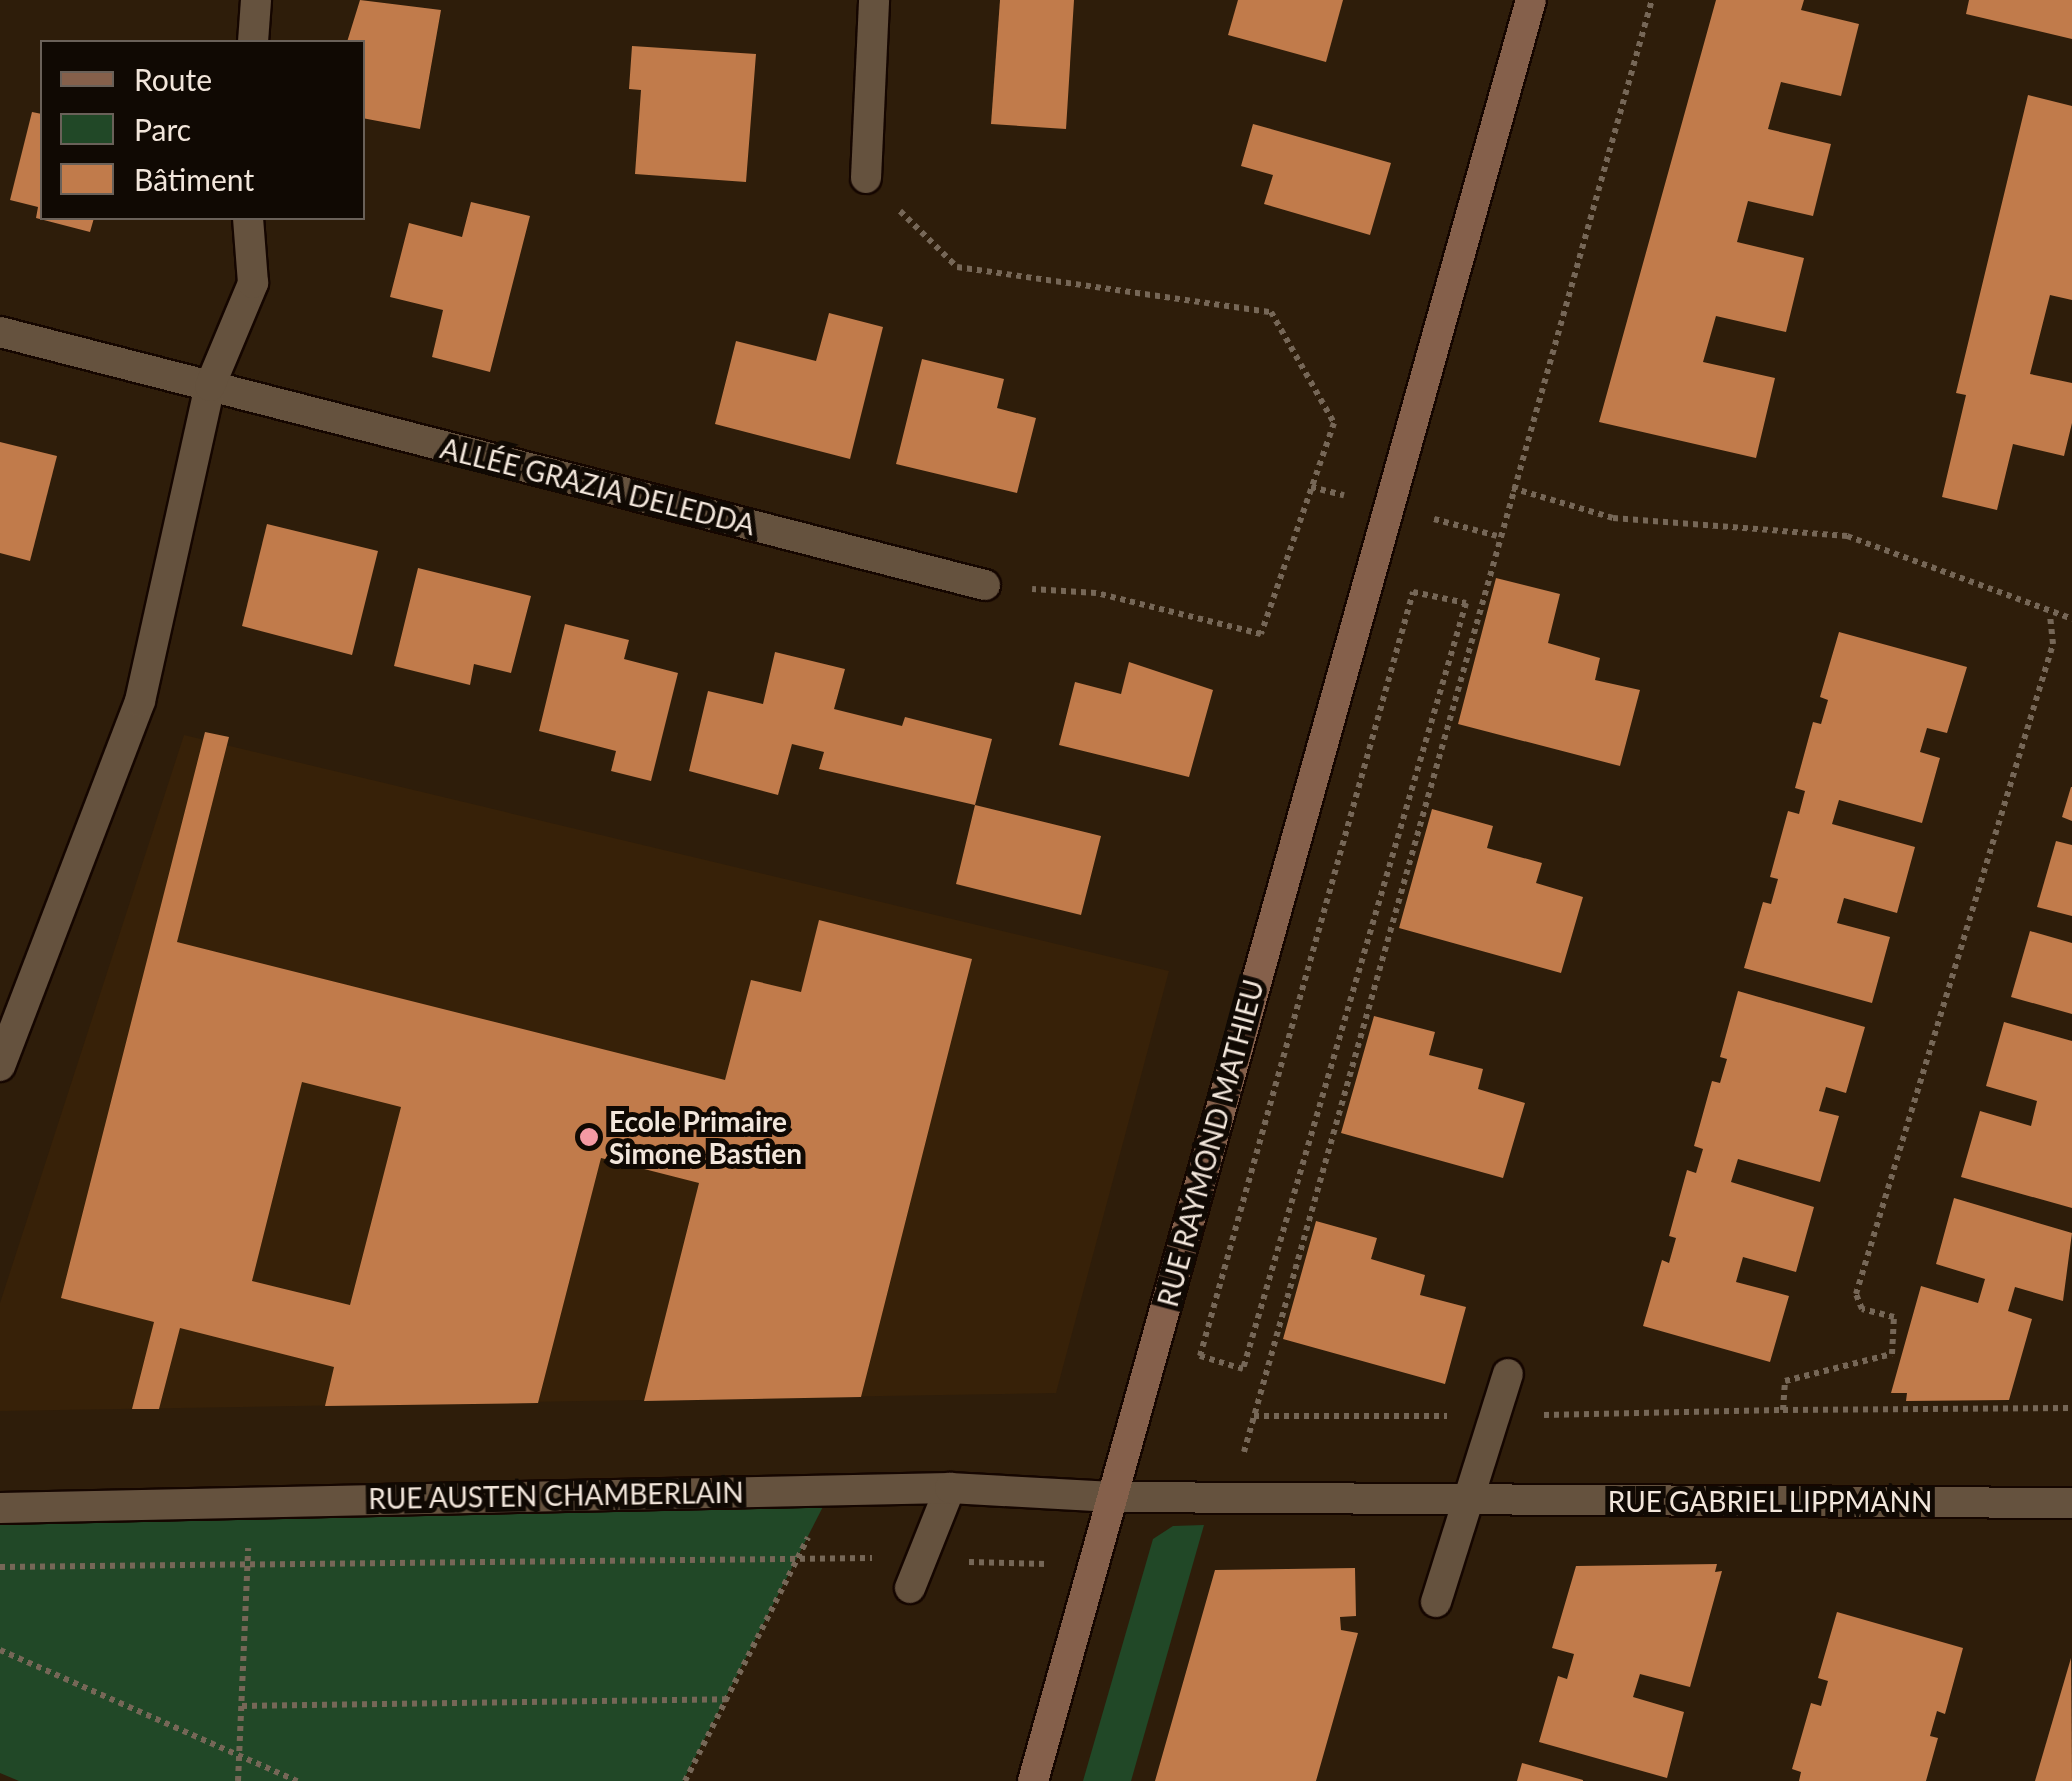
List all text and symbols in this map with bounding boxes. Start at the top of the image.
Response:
legend [40,40,365,220]
text: Route [134,61,212,97]
text: Parc [134,111,191,147]
text: Bâtiment [134,161,254,197]
street label: ALLÉE GRAZIA DELEDDA [437,431,759,541]
street label: RUE RAYMOND MATHIEU [1150,976,1270,1310]
place label: Ecole Primaire Simone Bastien [609,1104,802,1170]
marker: Ecole Primaire Simone Bastien [578,1126,600,1148]
street label: RUE AUSTEN CHAMBERLAIN [368,1475,744,1515]
street label: RUE GABRIEL LIPPMANN [1607,1484,1933,1518]

